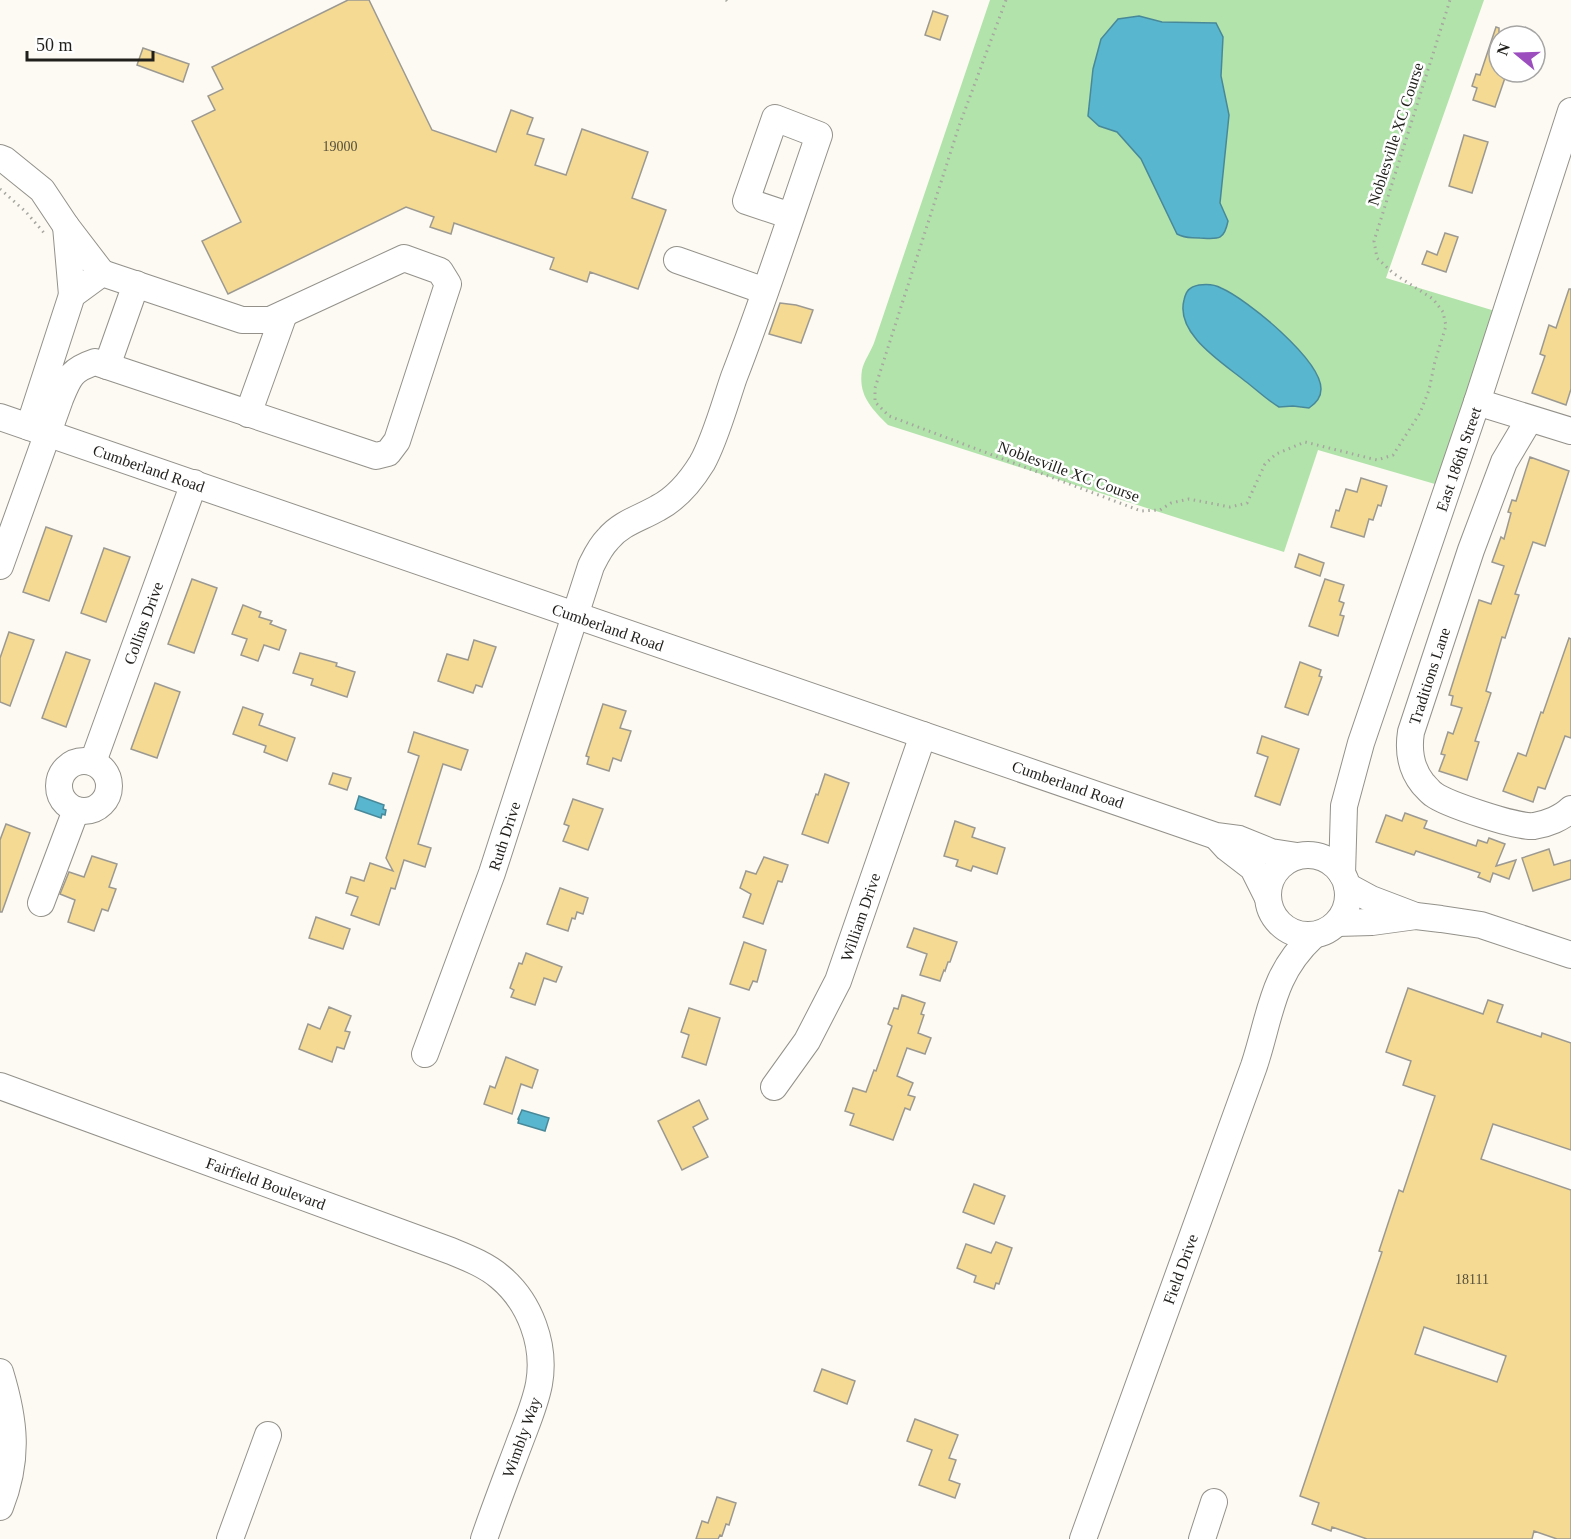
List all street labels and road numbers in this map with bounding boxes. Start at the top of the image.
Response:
street label: Noblesville XC Course [1364,61,1427,208]
street label: East 186th Street [1433,404,1484,514]
street label: Noblesville XC Course [996,438,1142,505]
street label: Cumberland Road [91,441,207,496]
street label: Collins Drive [121,580,166,667]
street label: Cumberland Road [550,600,666,655]
street label: Traditions Lane [1406,625,1453,727]
street label: Cumberland Road [1010,757,1126,812]
street label: Ruth Drive [485,800,524,873]
street label: William Drive [837,871,884,964]
street label: Fairfield Boulevard [204,1154,328,1213]
street label: Field Drive [1160,1232,1201,1307]
street label: Wimbly Way [499,1395,545,1480]

